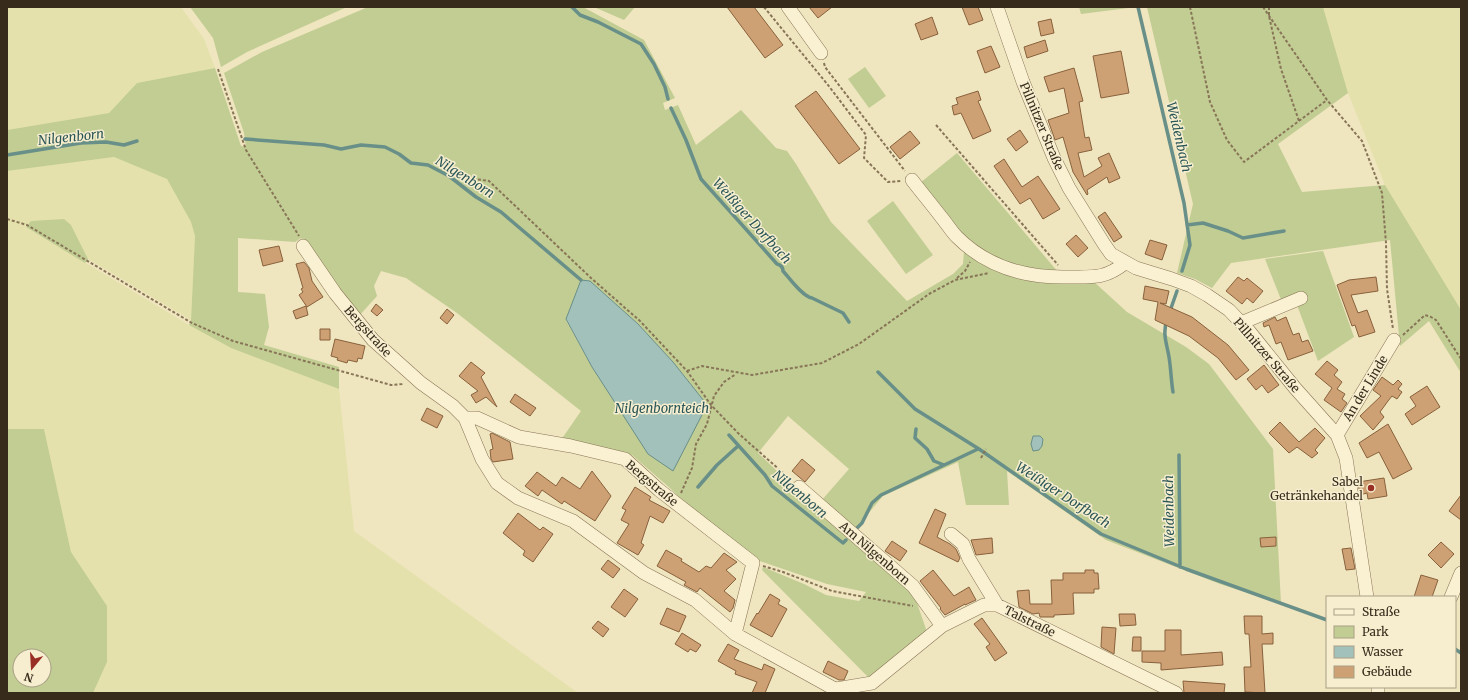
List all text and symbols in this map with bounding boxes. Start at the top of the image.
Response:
street label: Pillnitzer Straße [1017,80,1067,172]
water label: Weidenbach [1163,100,1195,174]
water label: Nilgenborn [37,125,105,149]
water label: Nilgenborn [432,152,498,202]
water label: Weißiger Dorfbach [709,175,795,267]
street label: Bergstraße [341,302,395,360]
street label: Pillnitzer Straße [1230,315,1304,395]
street label: An der Linde [1339,352,1390,424]
water label: Nilgenbornteich [615,400,709,417]
street label: Bergstraße [623,457,681,509]
water label: Weißiger Dorfbach [1012,458,1114,532]
water label: Nilgenborn [769,466,831,522]
place label: Sabel Getränkehandel [1270,474,1363,503]
water label: Weidenbach [1160,475,1178,547]
marker: Sabel Getränkehandel [1366,483,1376,493]
street label: Am Nilgenborn [836,518,914,588]
legend [1326,596,1456,688]
street label: Talstraße [1002,602,1058,640]
text: Straße [1362,604,1400,619]
text: Park [1362,624,1389,639]
text: Wasser [1361,644,1404,659]
north arrow [12,648,52,688]
text: Gebäude [1362,664,1412,679]
text: N [22,669,35,686]

